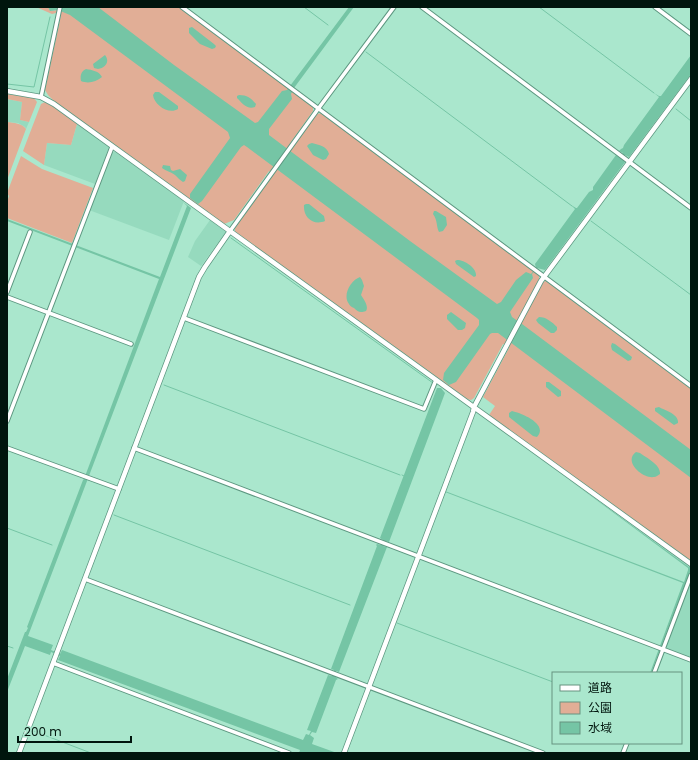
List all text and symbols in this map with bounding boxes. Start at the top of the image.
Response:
legend [552,672,682,744]
text: 道路 [588,679,612,696]
text: 公園 [588,699,612,716]
scale bar [18,718,131,744]
text: 水域 [588,719,612,736]
text: 200 m [24,723,62,740]

